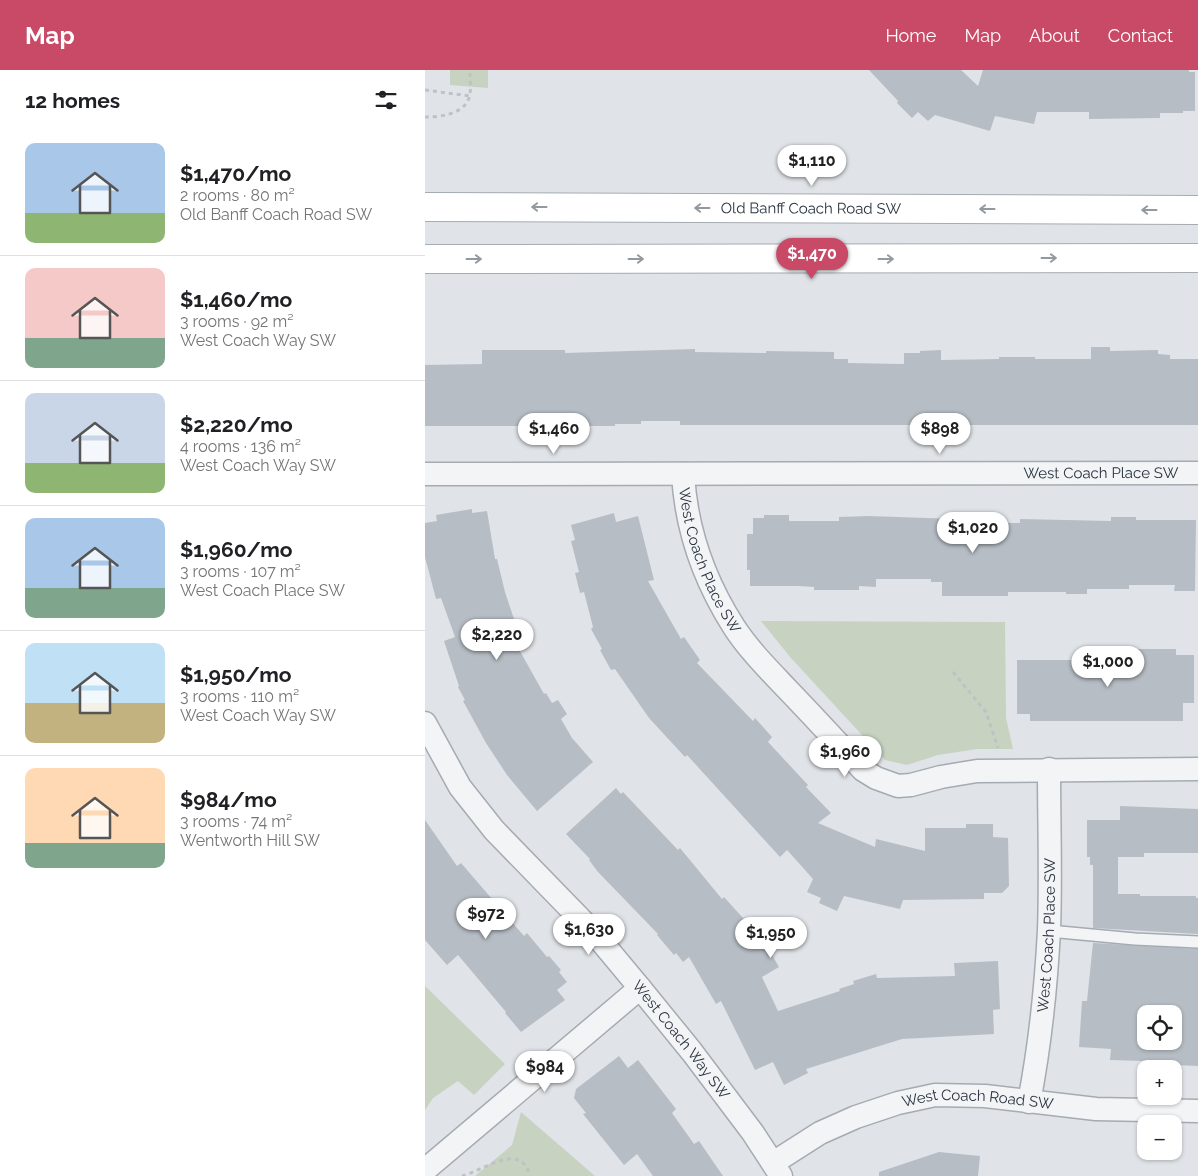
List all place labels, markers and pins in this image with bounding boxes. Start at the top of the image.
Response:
pin: $1,110 [771,144,853,187]
pin: $1,470 [771,238,853,280]
pin: $1,460 [513,412,595,455]
pin: $898 [910,412,970,455]
pin: $1,020 [932,512,1014,554]
pin: $2,220 [456,618,538,661]
pin: $1,000 [1067,646,1149,688]
pin: $1,960 [804,736,886,778]
pin: $972 [456,898,516,940]
pin: $1,630 [548,914,630,956]
pin: $1,950 [730,916,812,959]
pin: $984 [515,1050,575,1093]

